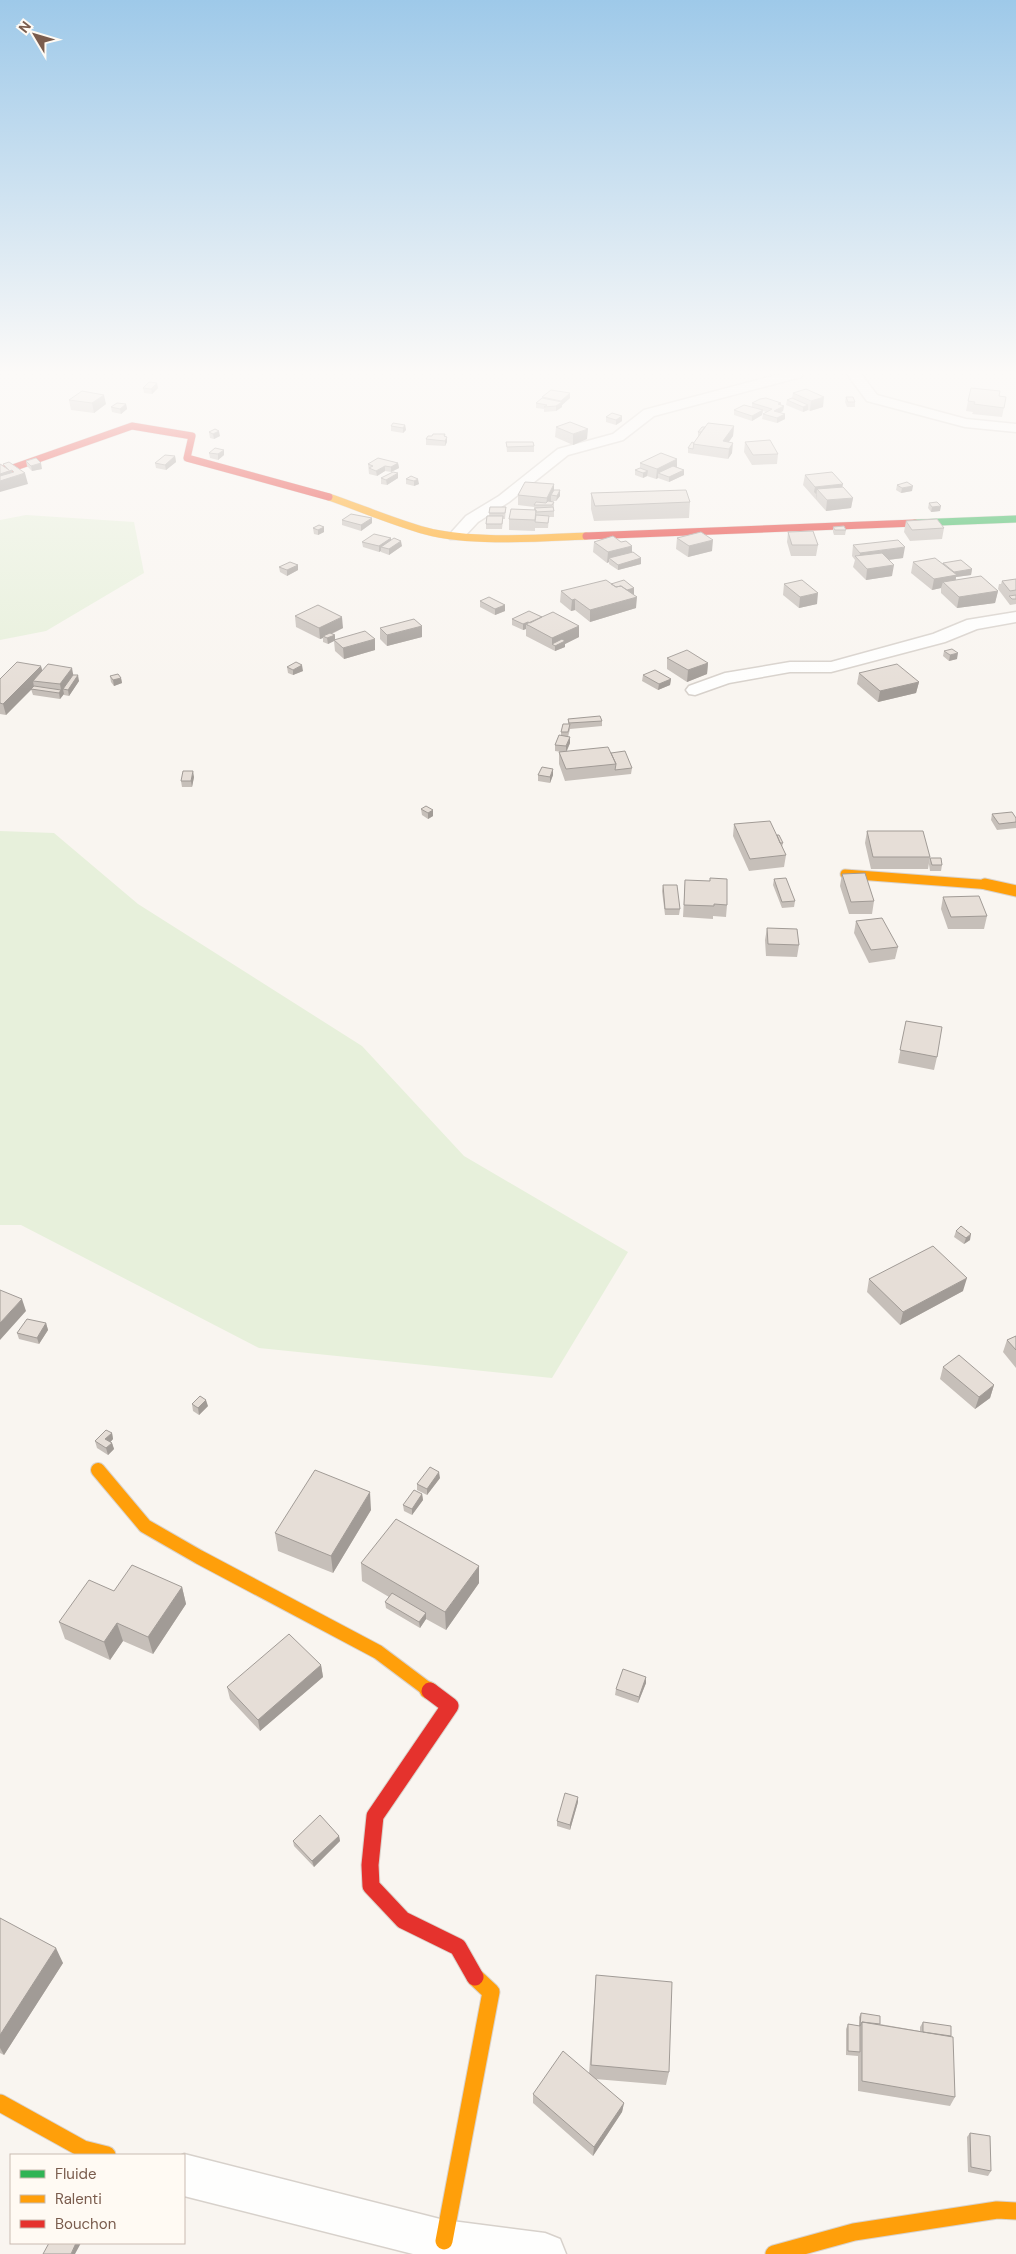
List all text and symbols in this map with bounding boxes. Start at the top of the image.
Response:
north arrow [10,10,60,60]
text: N [15,17,35,37]
legend [10,2154,185,2244]
text: Fluide [55,2164,97,2184]
text: Ralenti [55,2189,102,2209]
text: Bouchon [55,2214,116,2234]

